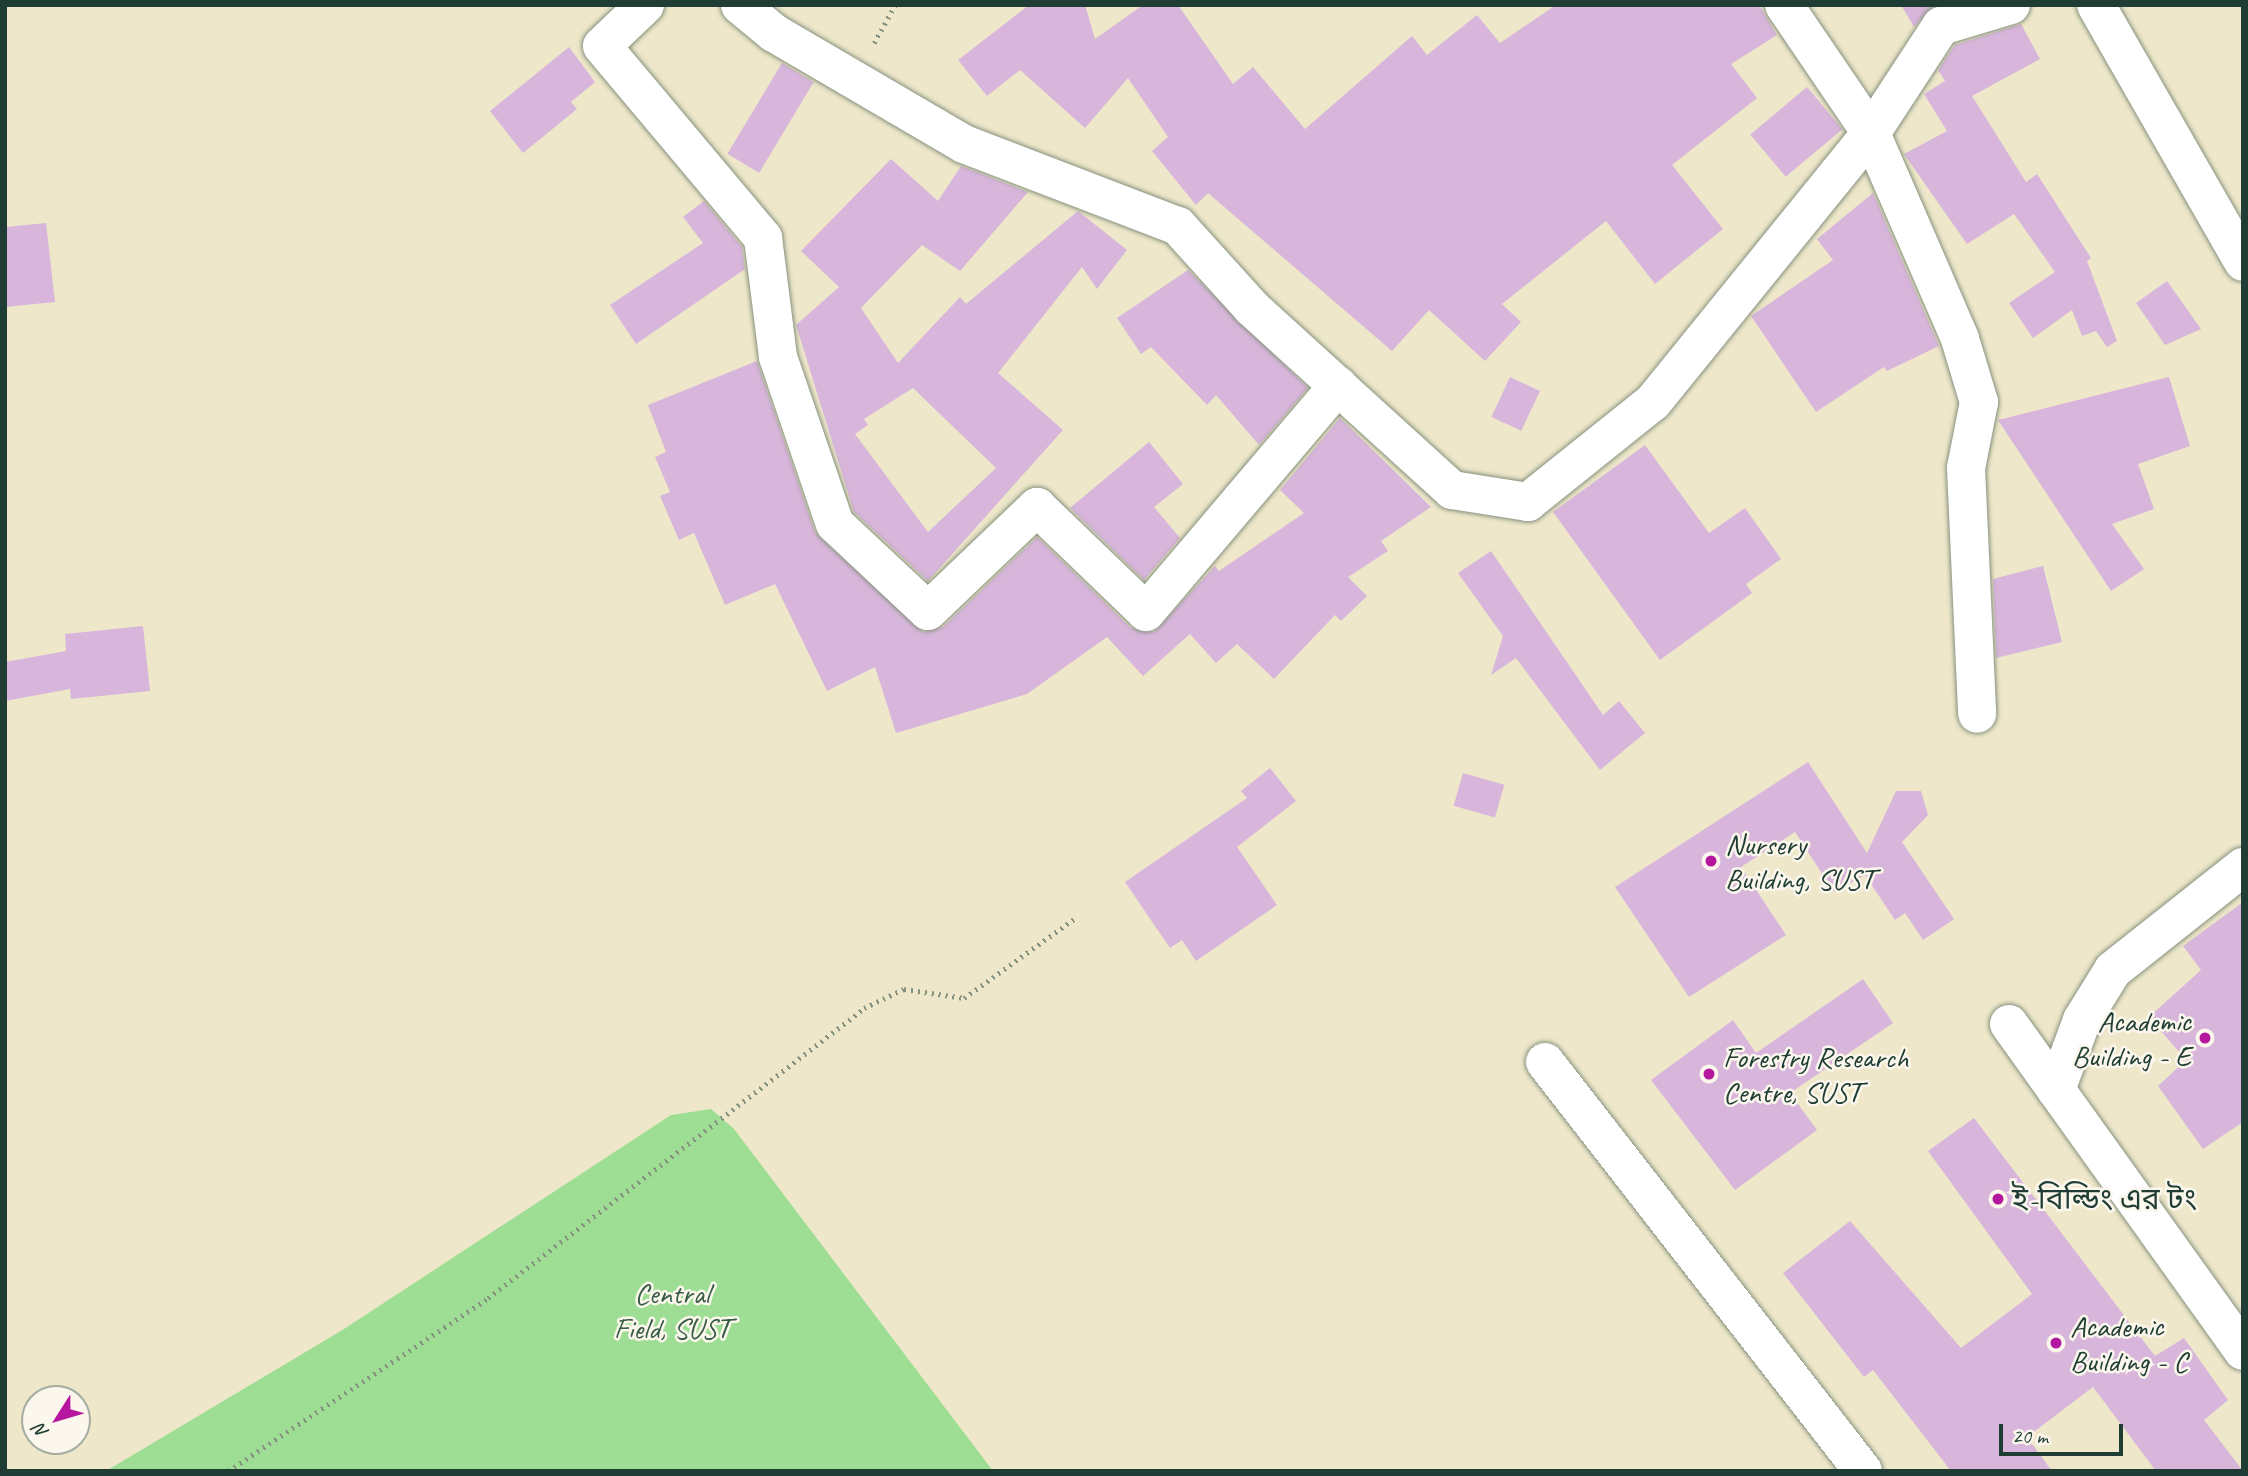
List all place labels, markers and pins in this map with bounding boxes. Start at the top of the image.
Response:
place label: Nursery Building, SUST [1725,826,1874,896]
marker: Nursery Building, SUST [1703,853,1719,869]
place label: Academic Building - E [2072,1003,2191,1074]
marker: Academic Building - E [2197,1030,2213,1046]
place label: Forestry Research Centre, SUST [1723,1039,1909,1110]
marker: Forestry Research Centre, SUST [1701,1066,1717,1082]
place label: ই-বিল্ডিং এর টং [2012,1181,2197,1217]
marker: ই-বিল্ডিং এর টং [1990,1191,2006,1207]
place label: Academic Building - C [2070,1308,2187,1378]
marker: Academic Building - C [2048,1335,2064,1351]

